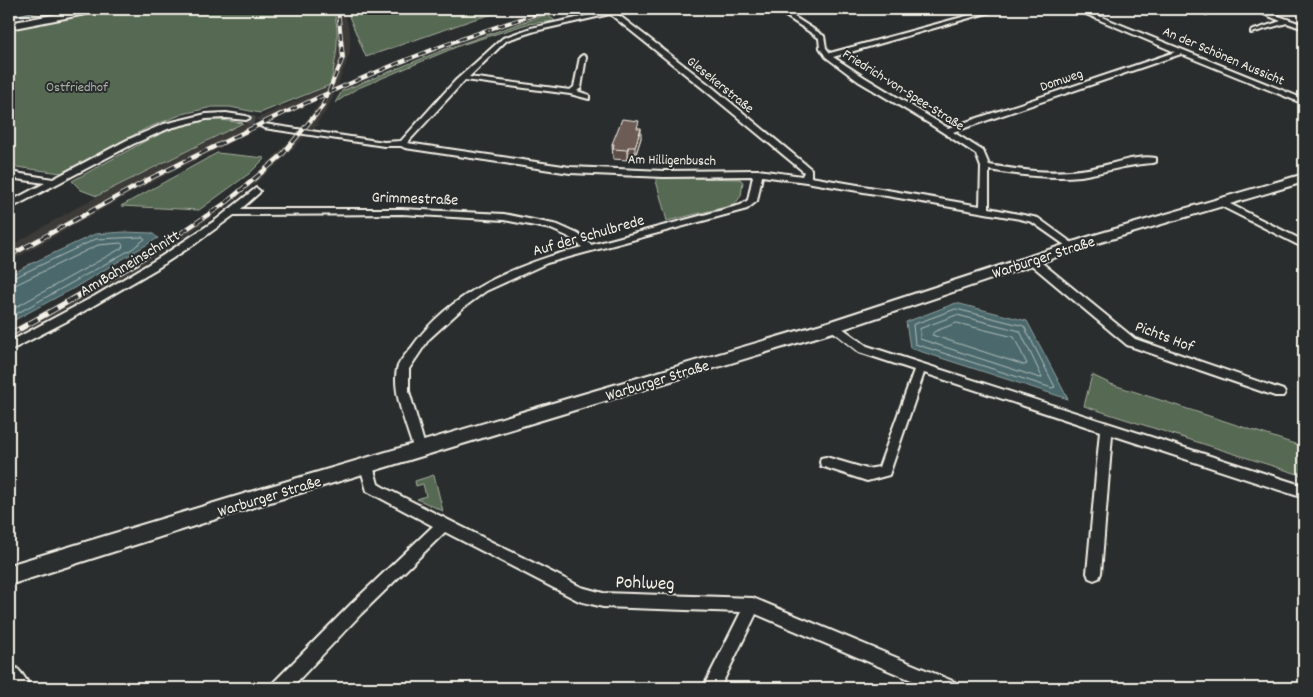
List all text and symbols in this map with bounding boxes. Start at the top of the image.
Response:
street label: An der Schönen Aussicht [1159,22,1287,92]
street label: Friedrich-von-Spee-Straße [838,45,968,136]
street label: Glesekerstraße [682,52,758,119]
street label: Domweg [1037,64,1086,98]
park label: Ostfriedhof [46,78,109,98]
street label: Am Hilligenbusch [628,150,716,172]
street label: Grimmestraße [371,186,459,213]
street label: Auf der Schulbrede [530,209,647,263]
street label: Am Bahneinschnitt [76,225,185,303]
street label: Warburger Straße [989,231,1098,286]
street label: Pichts Hof [1131,316,1197,359]
street label: Warburger Straße [603,355,712,408]
street label: Warburger Straße [215,471,324,524]
street label: Pohlweg [615,570,675,599]

